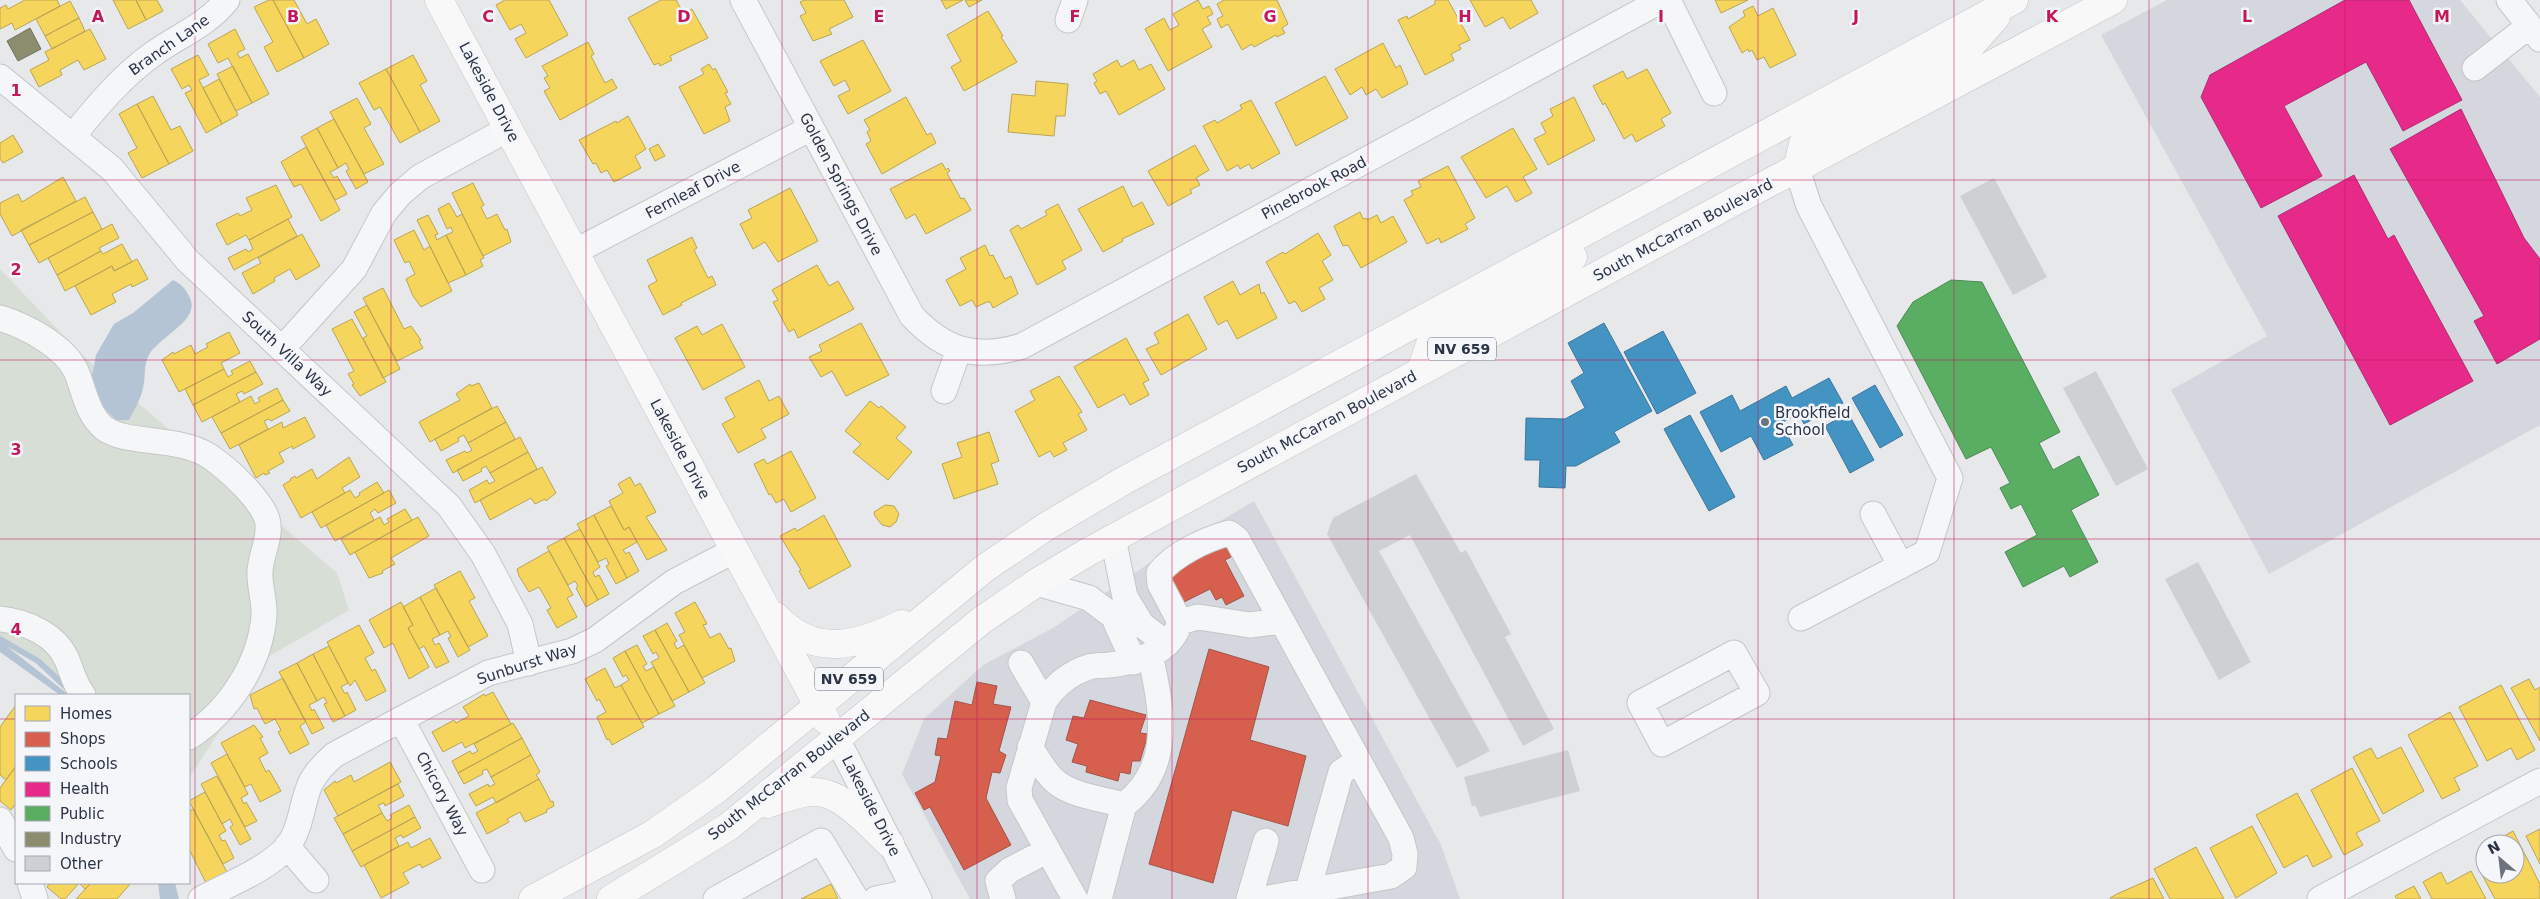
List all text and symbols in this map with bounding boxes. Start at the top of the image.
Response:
text: A [92,7,105,26]
text: B [287,7,299,26]
text: C [482,7,494,26]
text: D [677,7,691,26]
text: E [874,7,884,26]
text: F [1070,7,1080,26]
text: G [1263,7,1277,26]
text: H [1458,7,1472,26]
text: I [1658,7,1664,26]
text: J [1852,7,1859,26]
text: K [2046,7,2059,26]
text: L [2242,7,2252,26]
text: M [2434,7,2450,26]
street label: Branch Lane [125,11,213,79]
street label: Lakeside Drive [455,39,523,145]
text: 1 [10,81,22,100]
street label: Golden Springs Drive [796,110,886,258]
street label: Pinebrook Road [1258,153,1370,223]
street label: Fernleaf Drive [642,157,744,223]
street label: South McCarran Boulevard [1590,175,1776,285]
text: 2 [10,260,22,279]
street label: South Villa Way [238,308,336,400]
road number: NV 659 [1428,338,1496,360]
street label: South McCarran Boulevard [1234,367,1420,477]
street label: Lakeside Drive [646,396,714,502]
place label: Brookfield School [1775,404,1851,439]
marker: Brookfield School [1759,416,1771,428]
text: 3 [10,440,22,459]
text: 4 [10,620,22,639]
street label: Sunburst Way [475,639,579,689]
road number: NV 659 [815,668,883,691]
legend [15,694,190,884]
text: Homes [60,705,112,723]
street label: South McCarran Boulevard [704,706,874,844]
text: Shops [60,730,106,748]
street label: Chicory Way [412,749,472,840]
street label: Lakeside Drive [838,753,904,859]
text: Schools [60,755,118,773]
text: Health [60,780,109,798]
text: Public [60,805,104,823]
text: Industry [60,830,122,848]
north arrow [2475,834,2525,884]
text: N [2485,838,2503,857]
text: Other [60,855,103,873]

